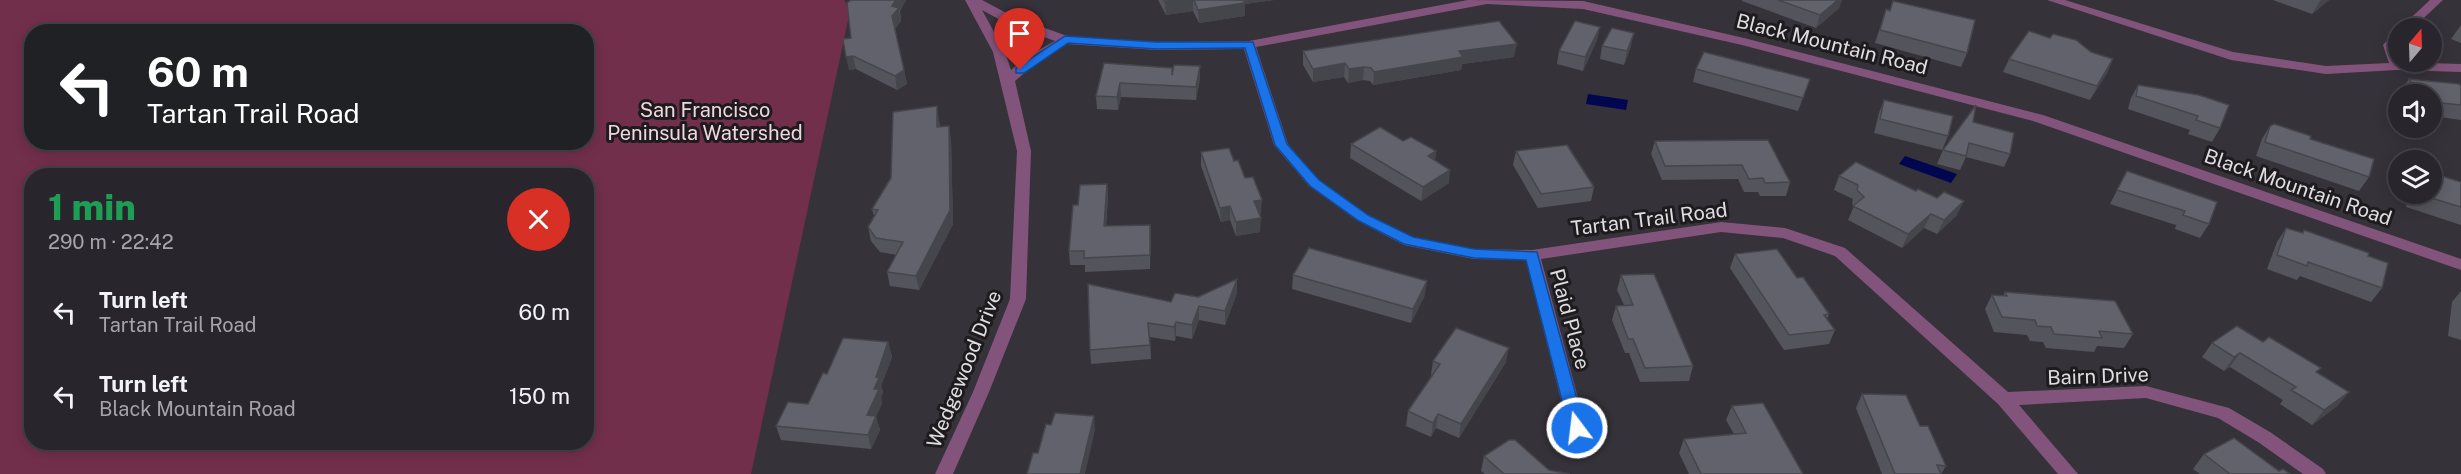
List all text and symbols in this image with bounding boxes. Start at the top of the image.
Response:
pin [994,8,1045,70]
street label: Black Mountain Road [1734,9,1930,79]
icon: arrive [1003,17,1036,50]
north arrow [2388,18,2442,72]
map controls [2388,18,2442,204]
text: 60 m [147,47,249,96]
icon: left [48,48,126,126]
button: sound [2388,84,2442,138]
text: Tartan Trail Road [147,97,360,129]
park label: San Francisco Peninsula Watershed [607,98,803,145]
street label: Black Mountain Road [2201,144,2395,230]
button: layers [2388,150,2442,204]
text: 1 min [48,186,136,228]
button: close [507,188,570,251]
street label: Tartan Trail Road [1569,197,1729,241]
text: 290 m · 22:42 [48,230,174,254]
street label: Plaid Place [1545,266,1595,372]
text: Turn left [99,287,188,313]
street label: Wedgewood Drive [922,287,1006,451]
icon: left [48,296,81,329]
text: 60 m [519,299,570,325]
text: Tartan Trail Road [99,313,257,337]
street label: Bairn Drive [2047,362,2149,390]
text: Turn left [99,371,188,397]
icon: left [48,380,81,413]
text: 150 m [509,383,570,409]
position arrow [1545,396,1609,460]
text: Black Mountain Road [99,397,296,421]

